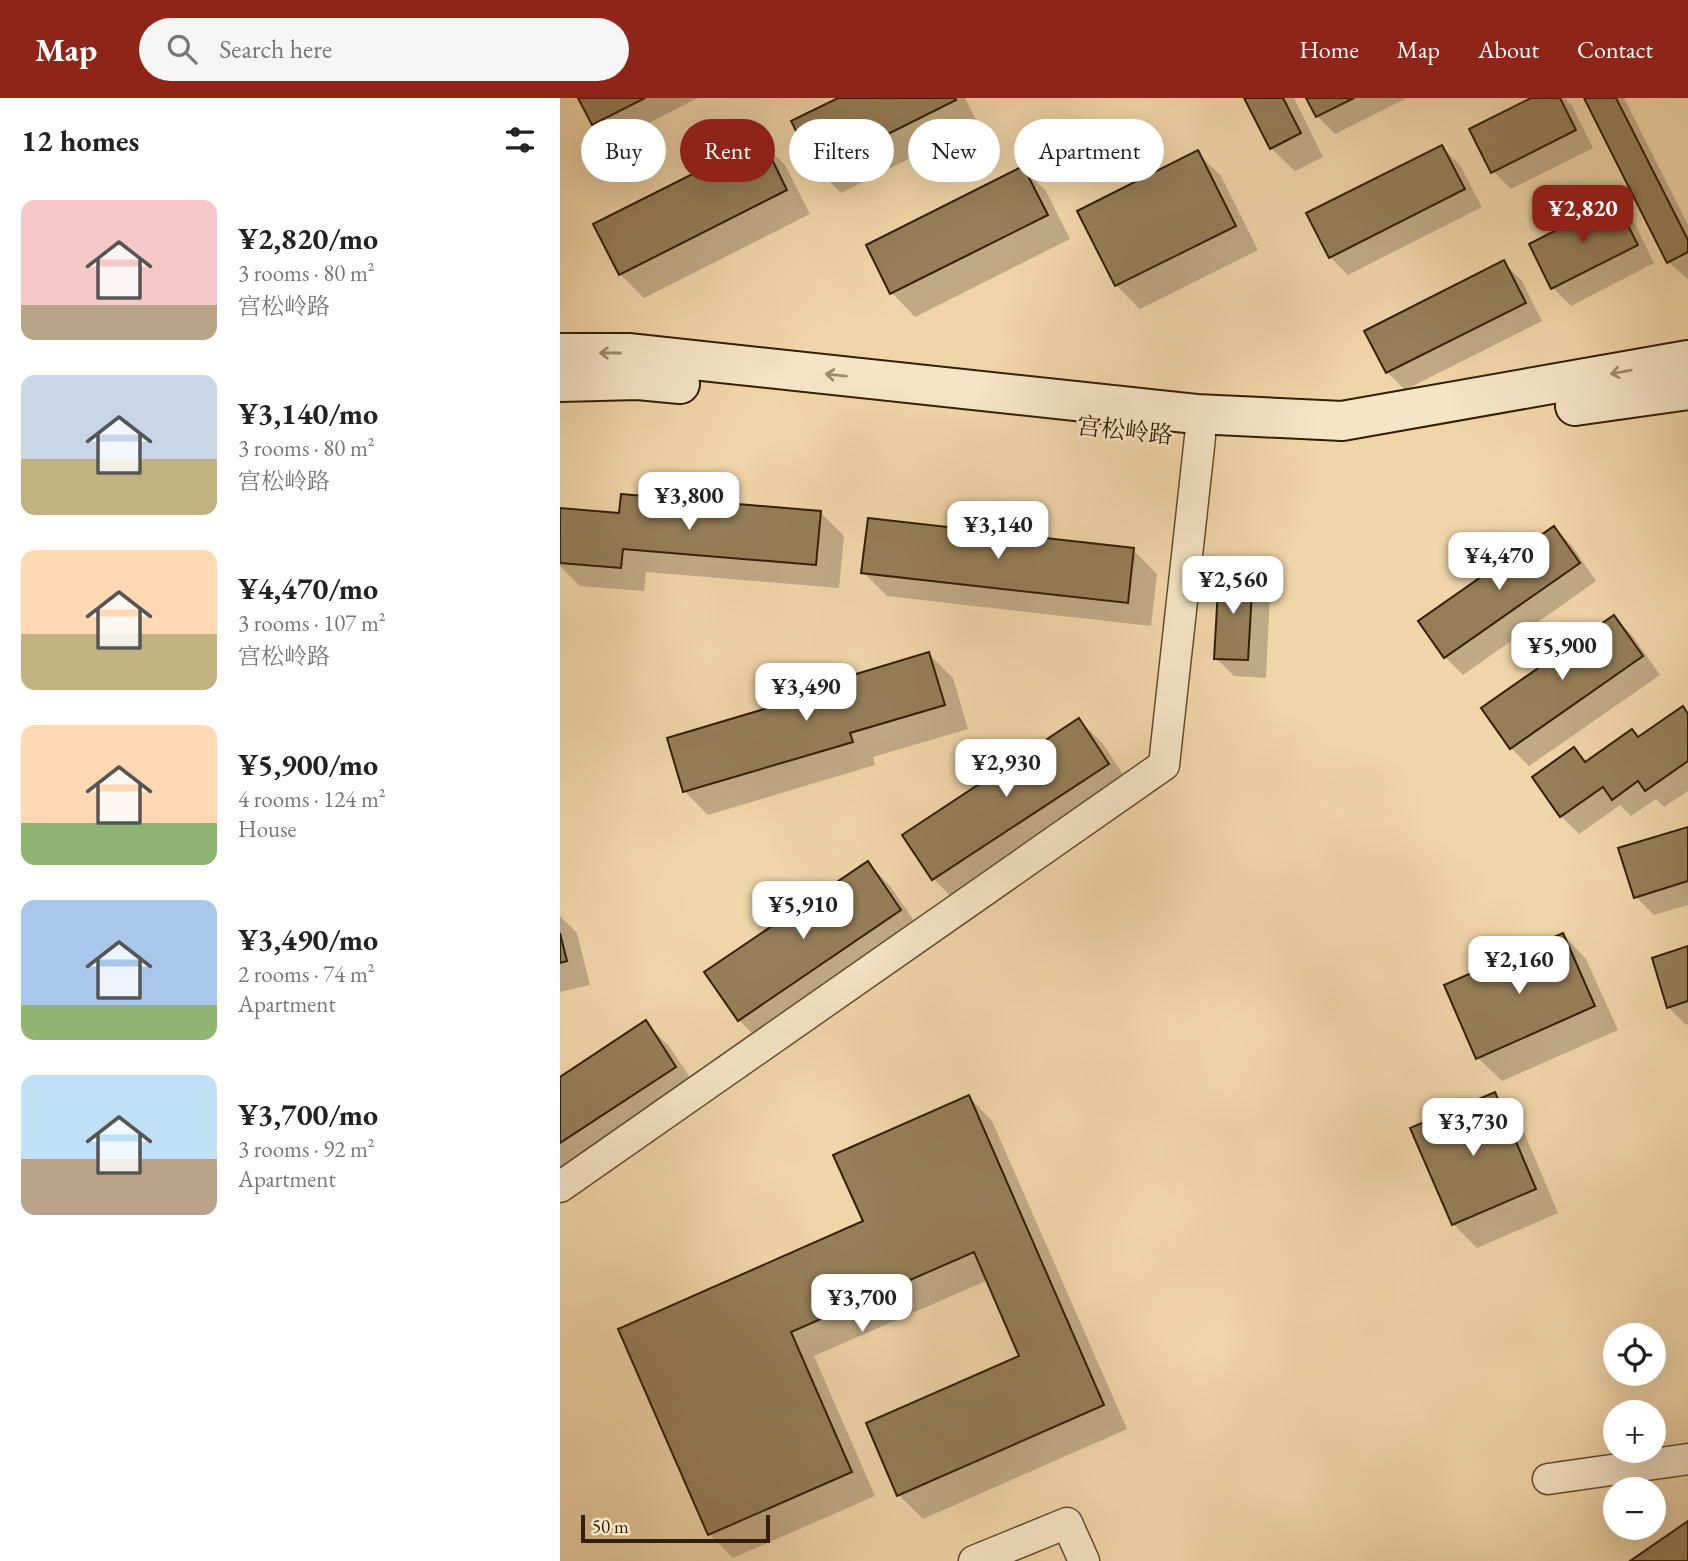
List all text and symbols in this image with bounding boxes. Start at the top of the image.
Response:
search box [139,18,629,81]
text: Map [35,28,97,71]
icon: search [163,30,201,68]
text: Search here [219,32,332,66]
text: Home [1299,34,1359,65]
text: Map [1397,34,1440,65]
text: About [1478,34,1539,65]
text: Contact [1577,34,1653,65]
chip: Buy [581,119,666,182]
chip: Rent [680,119,775,182]
chip: Filters [789,119,894,182]
chip: New [908,119,1000,182]
chip: Apartment [1014,119,1164,182]
text: 12 homes [21,121,139,160]
icon: filters [501,121,539,159]
pin: ¥2,820 [1526,186,1640,245]
text: ¥2,820 [1548,193,1618,223]
text: ¥2,820/mo [238,219,378,258]
icon: home [77,228,161,312]
text: 3 rooms · 80 m² [238,258,375,288]
text: 宫松岭路 [238,291,330,321]
one-way arrow [599,346,622,360]
one-way arrow [1610,366,1633,379]
one-way arrow [825,369,848,382]
text: ¥3,140/mo [238,394,378,433]
icon: home [77,403,161,487]
street label: 宫松岭路 [1076,410,1174,450]
text: 3 rooms · 80 m² [238,433,375,463]
text: 宫松岭路 [238,466,330,496]
pin: ¥3,800 [632,472,746,532]
text: ¥3,800 [654,480,724,510]
pin: ¥3,140 [941,502,1055,561]
text: ¥3,140 [963,509,1033,539]
pin: ¥4,470 [1442,532,1556,592]
text: ¥4,470 [1464,540,1534,570]
pin: ¥2,560 [1176,556,1290,616]
text: ¥2,560 [1198,564,1268,594]
text: ¥4,470/mo [238,569,378,608]
icon: home [77,578,161,662]
text: 3 rooms · 107 m² [238,608,386,638]
pin: ¥5,900 [1505,622,1619,682]
text: ¥5,900 [1527,630,1597,660]
text: 宫松岭路 [238,641,330,671]
pin: ¥3,490 [749,664,863,723]
text: ¥3,490 [771,671,841,701]
pin: ¥2,930 [949,740,1063,799]
text: ¥5,900/mo [238,745,378,784]
text: ¥2,930 [971,747,1041,777]
icon: home [77,753,161,837]
text: 4 rooms · 124 m² [238,784,386,814]
text: House [238,814,297,844]
pin: ¥5,910 [746,882,860,941]
text: ¥5,910 [768,889,838,919]
text: ¥3,490/mo [238,920,378,959]
icon: home [77,928,161,1012]
pin: ¥2,160 [1462,936,1576,996]
text: ¥2,160 [1484,944,1554,974]
text: 2 rooms · 74 m² [238,959,375,989]
text: Apartment [238,989,336,1019]
text: ¥3,700/mo [238,1095,378,1134]
pin: ¥3,730 [1416,1098,1530,1158]
icon: home [77,1103,161,1187]
text: ¥3,730 [1438,1106,1508,1136]
text: 3 rooms · 92 m² [238,1134,375,1164]
text: Apartment [238,1164,336,1194]
pin: ¥3,700 [805,1274,919,1334]
text: ¥3,700 [827,1282,897,1312]
map controls [1603,1323,1666,1540]
button: locate [1603,1323,1666,1386]
button: + [1603,1400,1666,1463]
button: − [1603,1477,1666,1540]
scale bar [581,1512,770,1544]
text: 50 m [592,1514,629,1539]

